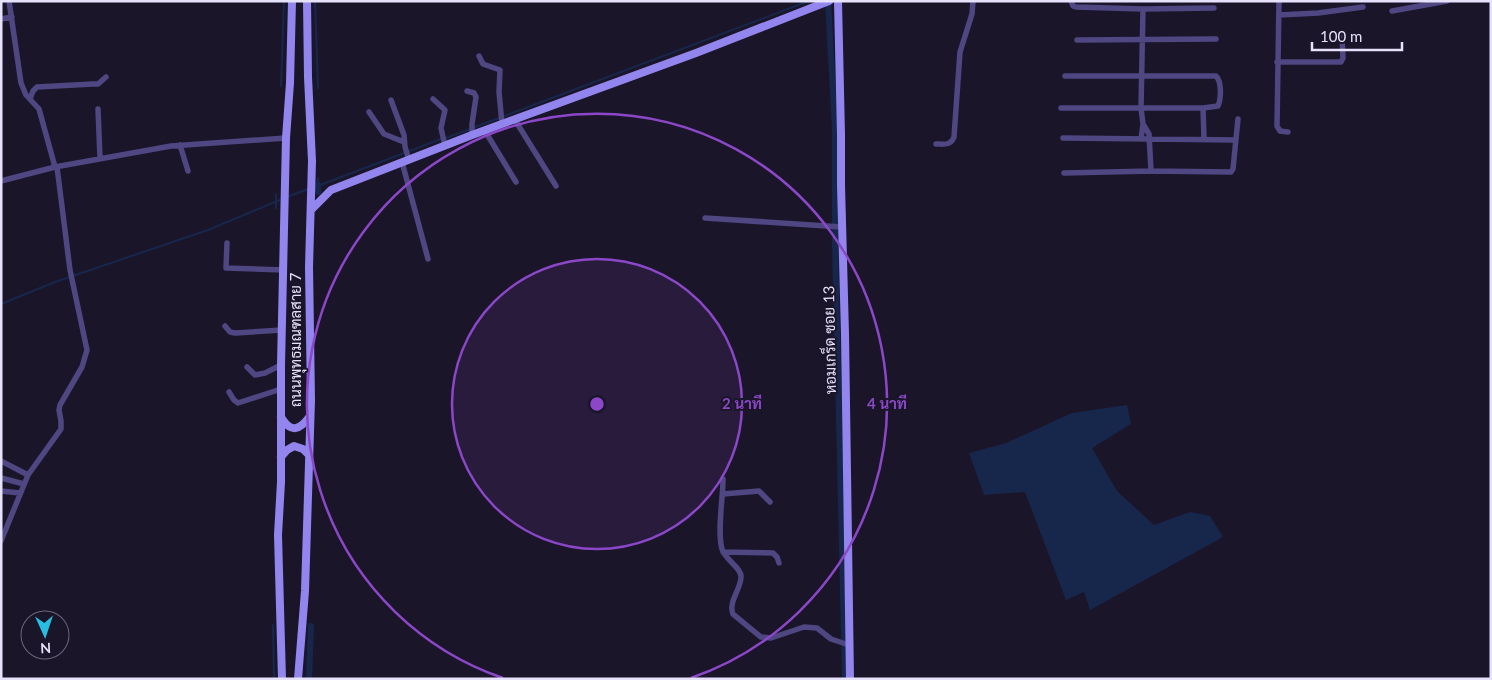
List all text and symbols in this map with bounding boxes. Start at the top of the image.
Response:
scale bar [1312,20,1402,52]
text: 100 m [1320,27,1362,45]
street label: ถนนพุทธมณฑลสาย 7 [286,272,307,407]
street label: หอมเกร็ด ซอย 13 [818,286,839,395]
text: 2 นาที [722,394,762,412]
text: 4 นาที [867,394,907,412]
centre of rings [588,395,606,413]
north arrow [20,610,70,660]
text: N [40,640,52,657]

